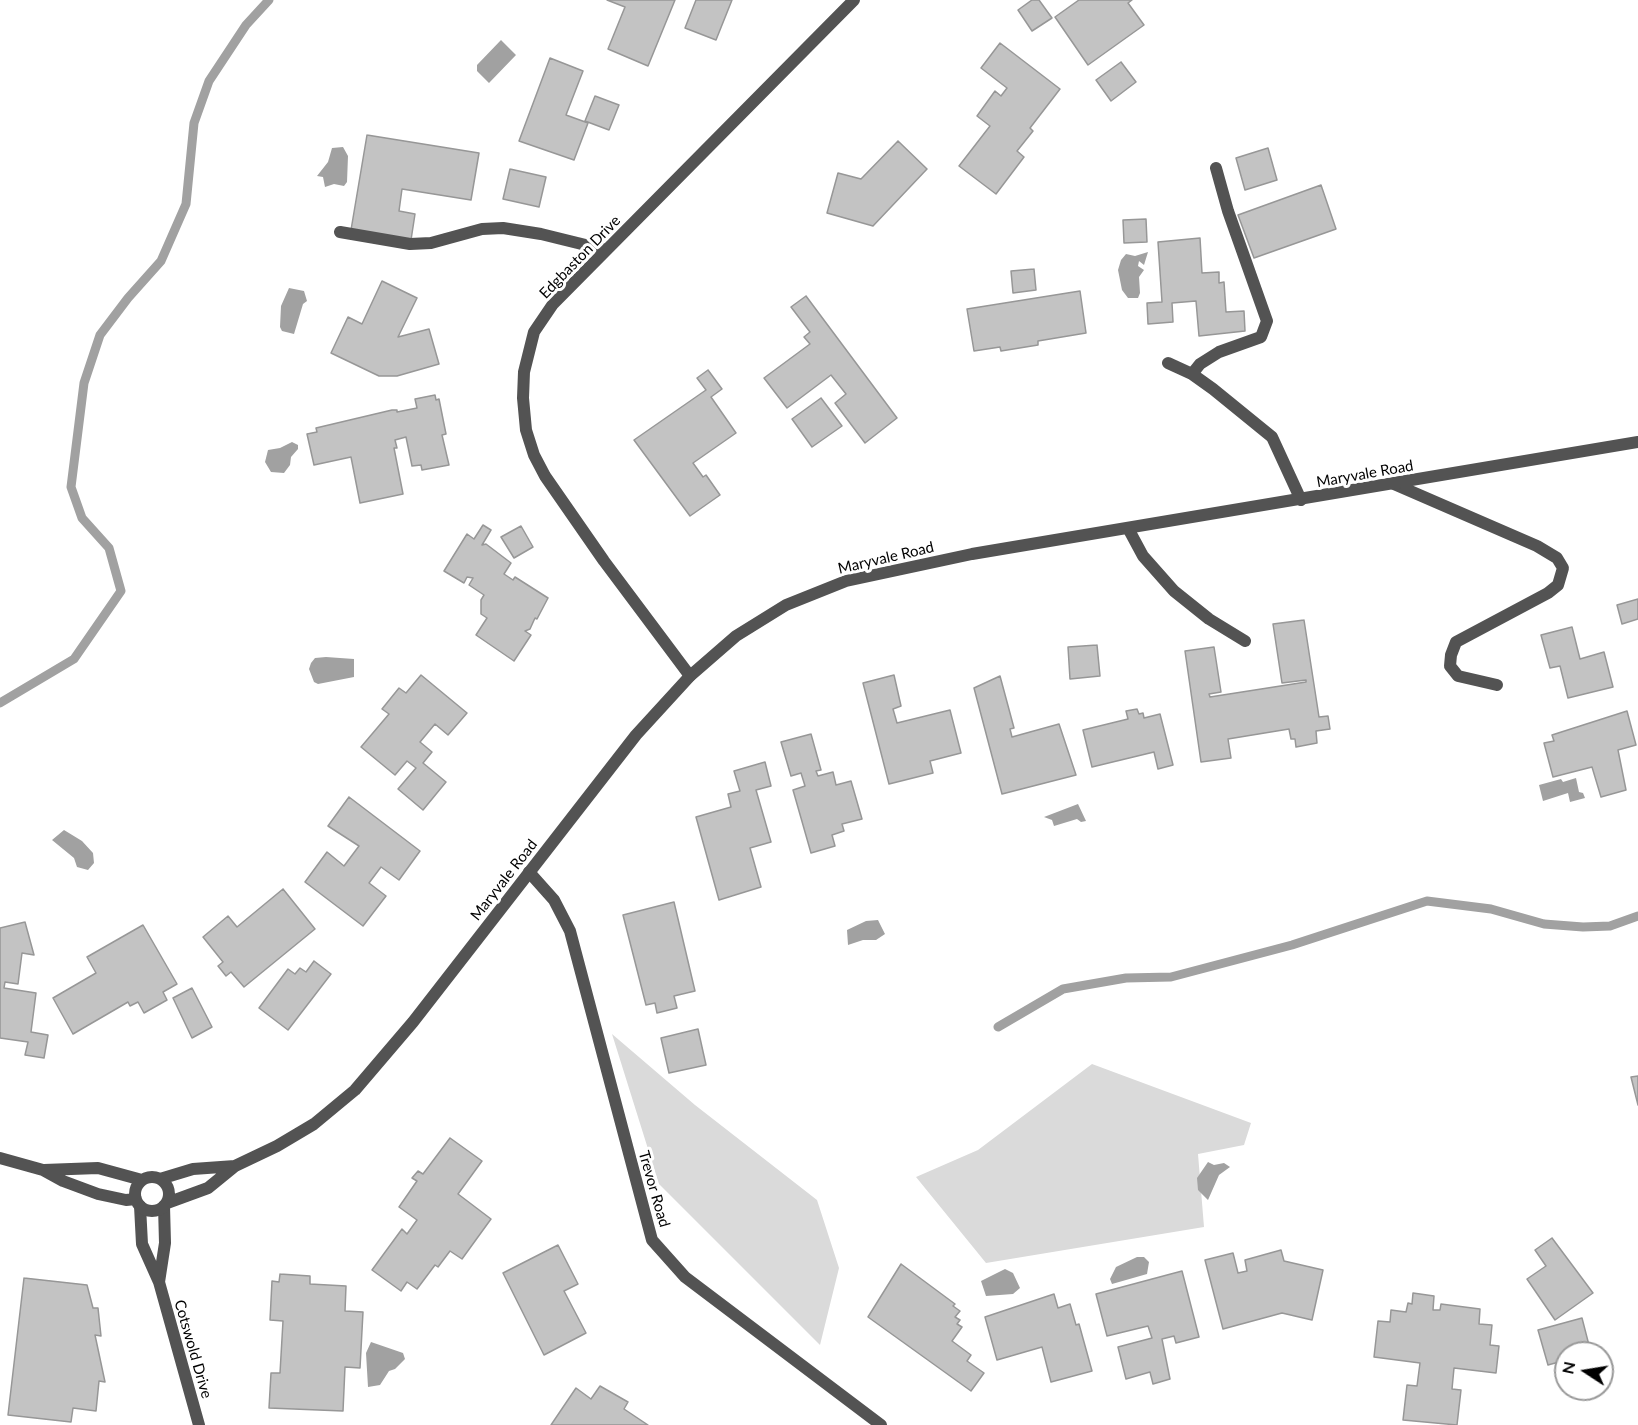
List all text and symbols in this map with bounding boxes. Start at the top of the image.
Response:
street label: Edgbaston Drive [536,212,624,302]
street label: Maryvale Road [1315,457,1415,491]
street label: Maryvale Road [836,538,936,578]
street label: Maryvale Road [467,836,541,924]
street label: Trevor Road [634,1149,674,1229]
street label: Cotswold Drive [170,1298,216,1400]
north arrow [1554,1341,1614,1401]
text: N [1557,1360,1578,1376]

